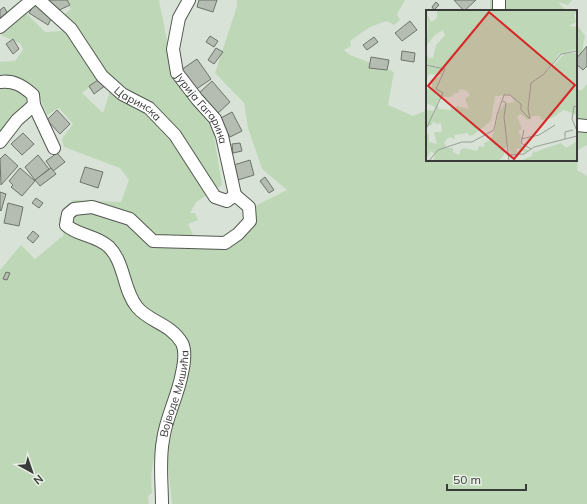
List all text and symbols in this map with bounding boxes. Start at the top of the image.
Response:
inset map [426,10,577,161]
street label: Јурија Гагарина [172,70,231,145]
street label: Царинска [111,83,164,124]
street label: Војводе Мишића [157,350,191,438]
north arrow [12,452,52,492]
scale bar [447,466,526,492]
text: N [31,472,46,488]
text: 50 m [453,472,481,487]

